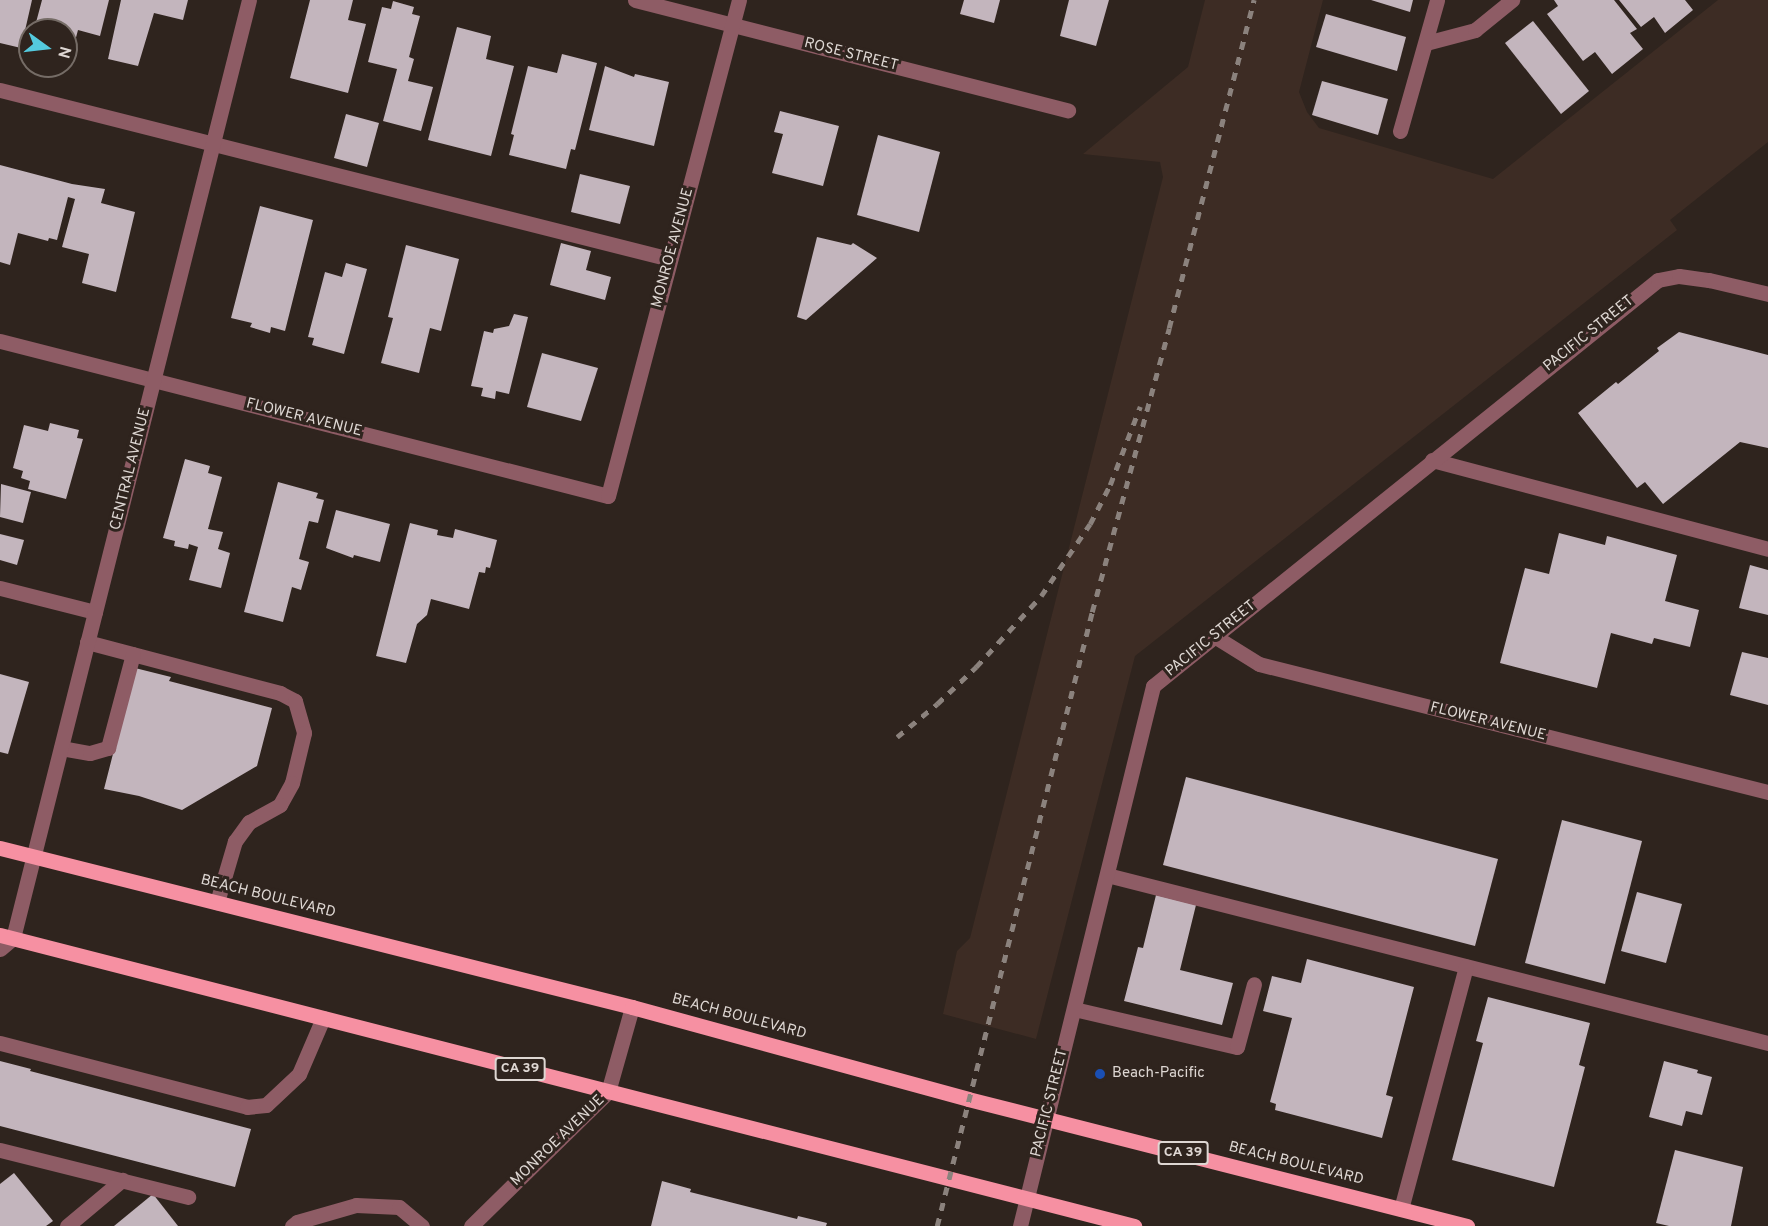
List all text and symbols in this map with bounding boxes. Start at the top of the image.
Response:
north arrow [18,18,78,78]
street label: ROSE STREET [802,35,900,75]
text: N [52,44,75,60]
street label: MONROE AVENUE [648,186,698,310]
street label: PACIFIC STREET [1540,292,1638,376]
street label: FLOWER AVENUE [244,395,364,441]
street label: CENTRAL AVENUE [107,406,155,532]
street label: PACIFIC STREET [1162,597,1260,681]
street label: FLOWER AVENUE [1428,699,1548,745]
street label: BEACH BOULEVARD [199,871,337,923]
street label: BEACH BOULEVARD [670,990,808,1044]
street label: PACIFIC STREET [1028,1047,1072,1159]
road number: CA 39 [493,1058,547,1080]
place label: Beach-Pacific [1112,1065,1205,1083]
marker: Beach-Pacific [1093,1067,1107,1081]
street label: MONROE AVENUE [507,1091,609,1191]
street label: BEACH BOULEVARD [1227,1138,1365,1190]
road number: CA 39 [1156,1142,1210,1164]

